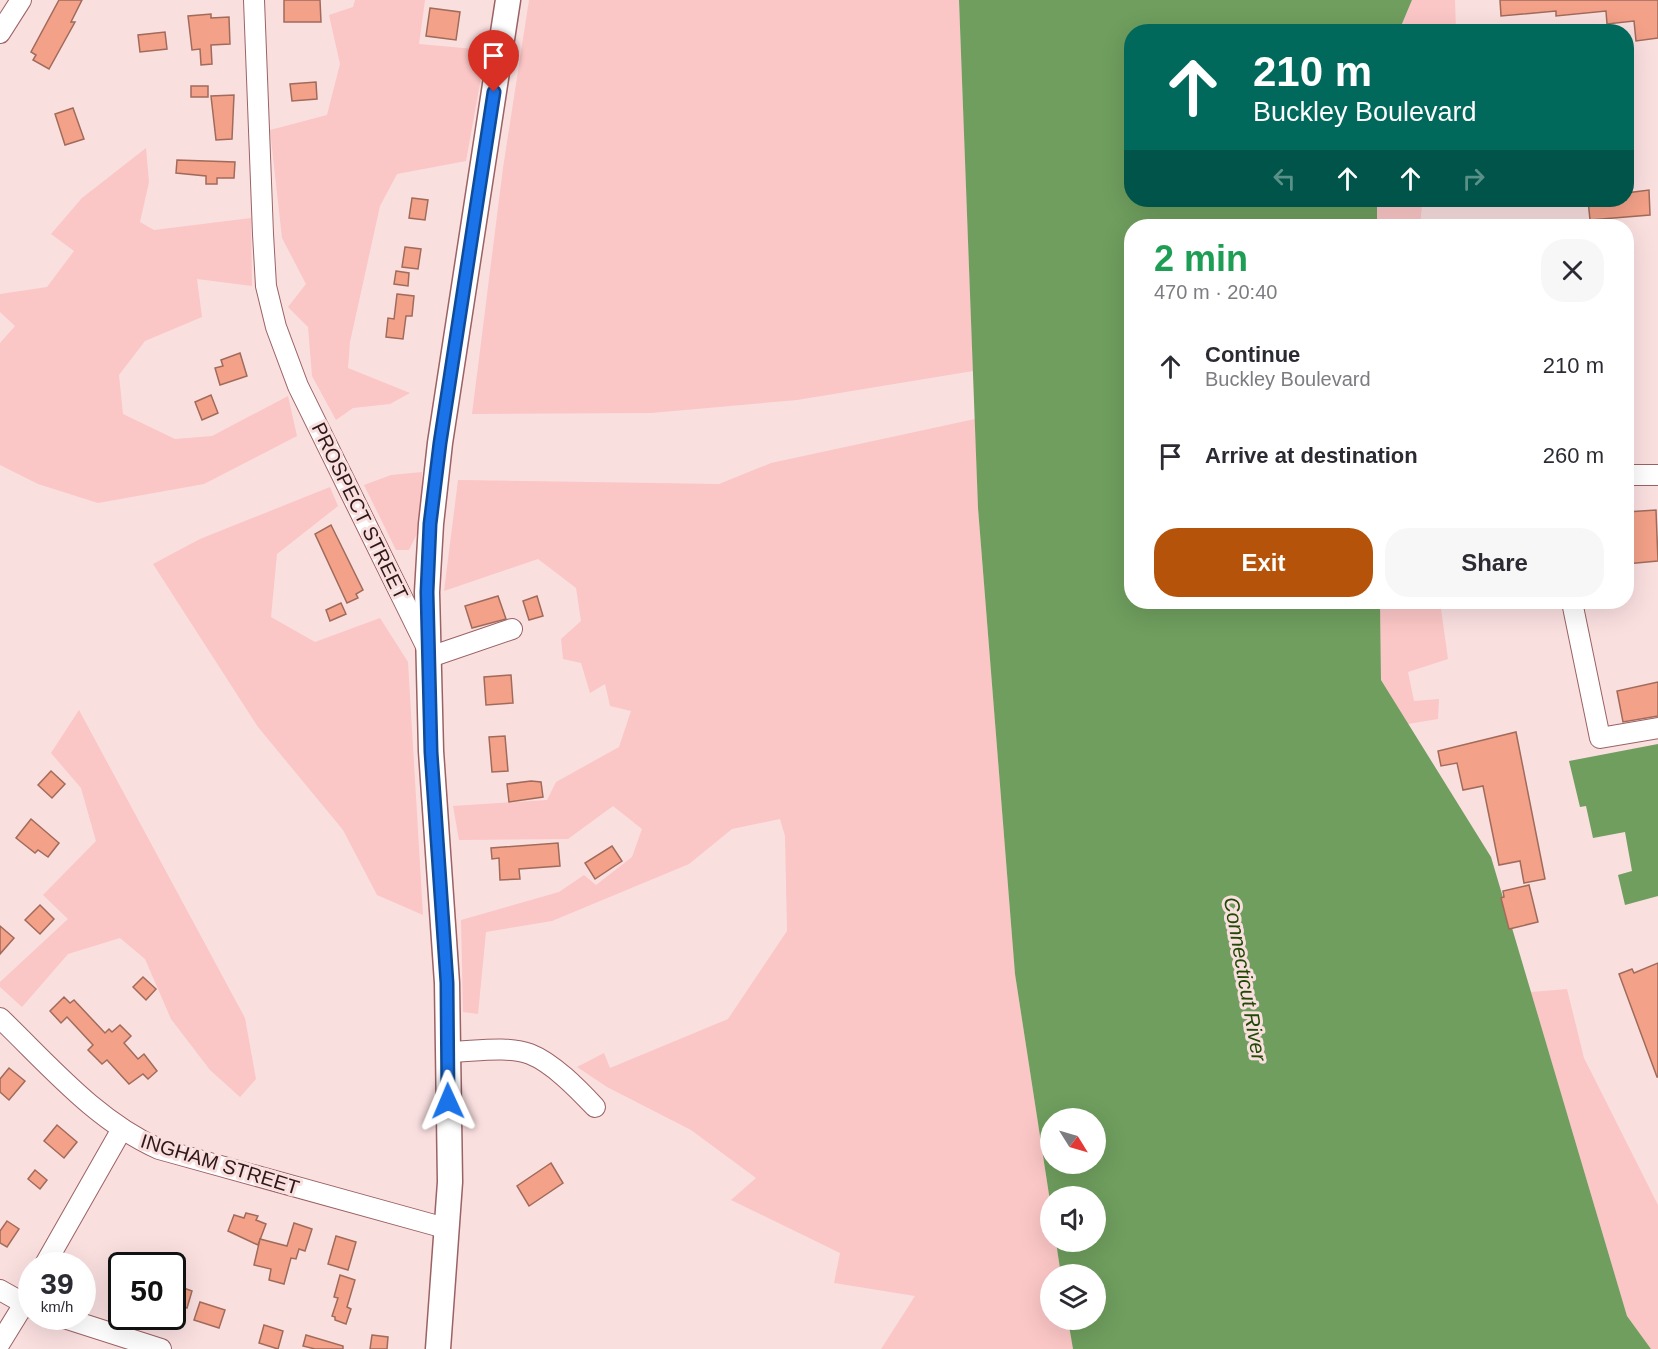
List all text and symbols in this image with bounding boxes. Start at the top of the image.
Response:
pin [468,30,519,92]
icon: arrive [477,39,510,72]
icon: ahead [1154,48,1232,126]
text: 210 m [1253,48,1372,95]
text: Buckley Boulevard [1253,97,1477,127]
icon: left [1268,162,1301,195]
icon: ahead [1331,162,1364,195]
icon: ahead [1394,162,1427,195]
icon: right [1457,162,1490,195]
text: 2 min [1154,238,1248,279]
button: close [1541,239,1604,302]
text: 470 m · 20:40 [1154,281,1277,303]
text: Continue [1205,342,1300,367]
icon: ahead [1154,350,1187,383]
text: 210 m [1543,353,1604,378]
text: Buckley Boulevard [1205,368,1371,390]
street label: PROSPECT STREET [308,419,412,603]
icon: arrive [1154,440,1187,473]
text: Arrive at destination [1205,443,1418,468]
text: 260 m [1543,443,1604,468]
button: Exit [1154,528,1373,597]
button: Share [1385,528,1604,597]
water label: Connecticut River [1220,895,1271,1064]
position arrow [416,1069,480,1133]
north arrow [1040,1108,1106,1174]
map controls [1040,1108,1106,1330]
street label: INGHAM STREET [138,1129,302,1199]
button: sound [1040,1186,1106,1252]
speed limit sign: 50 [108,1252,186,1330]
button: layers [1040,1264,1106,1330]
text: 39 [40,1267,74,1300]
text: km/h [41,1298,73,1315]

